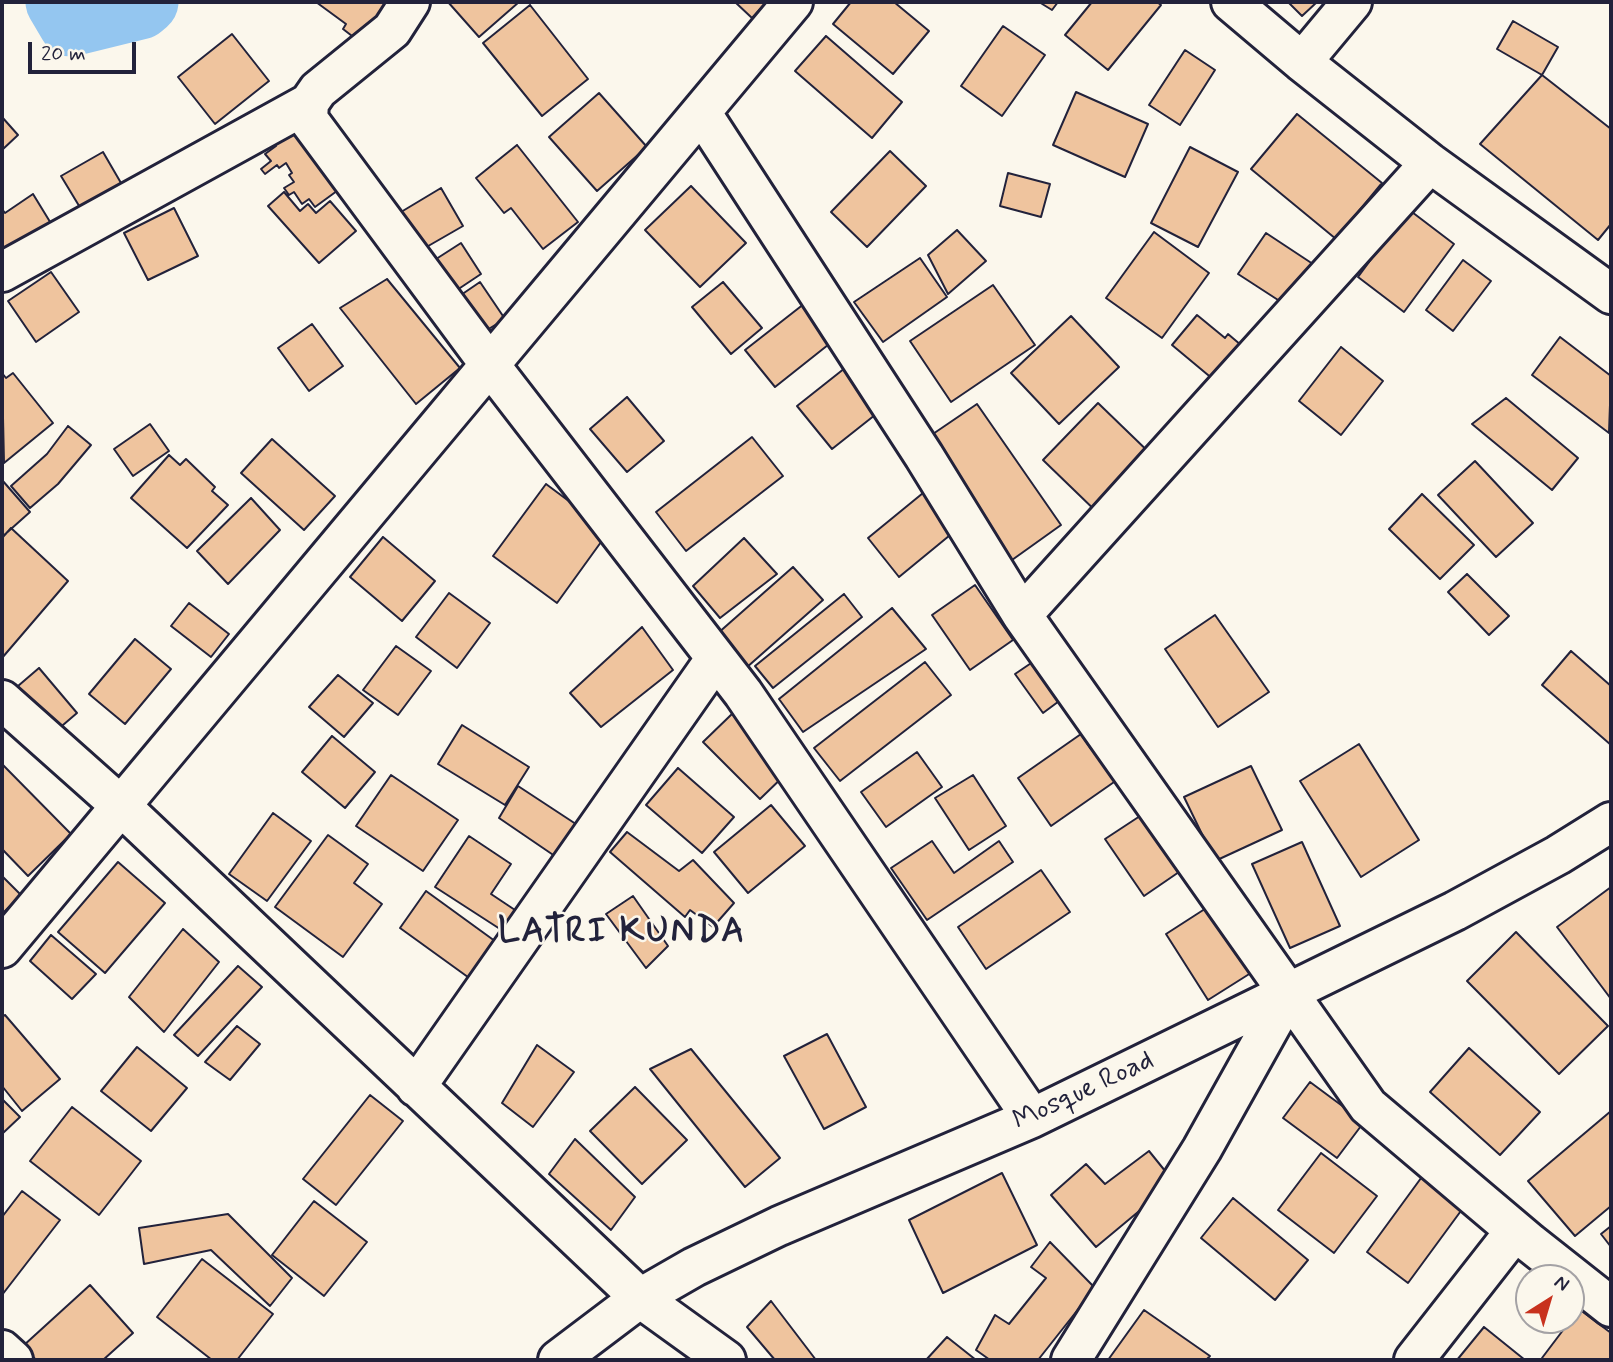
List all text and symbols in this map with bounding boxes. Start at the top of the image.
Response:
scale bar [32,28,140,72]
text: 20 m [41,40,86,68]
district label: LATRI KUNDA [493,913,751,955]
street label: Mosque Road [1008,1045,1160,1139]
north arrow [1515,1264,1585,1334]
text: N [1549,1270,1574,1297]

